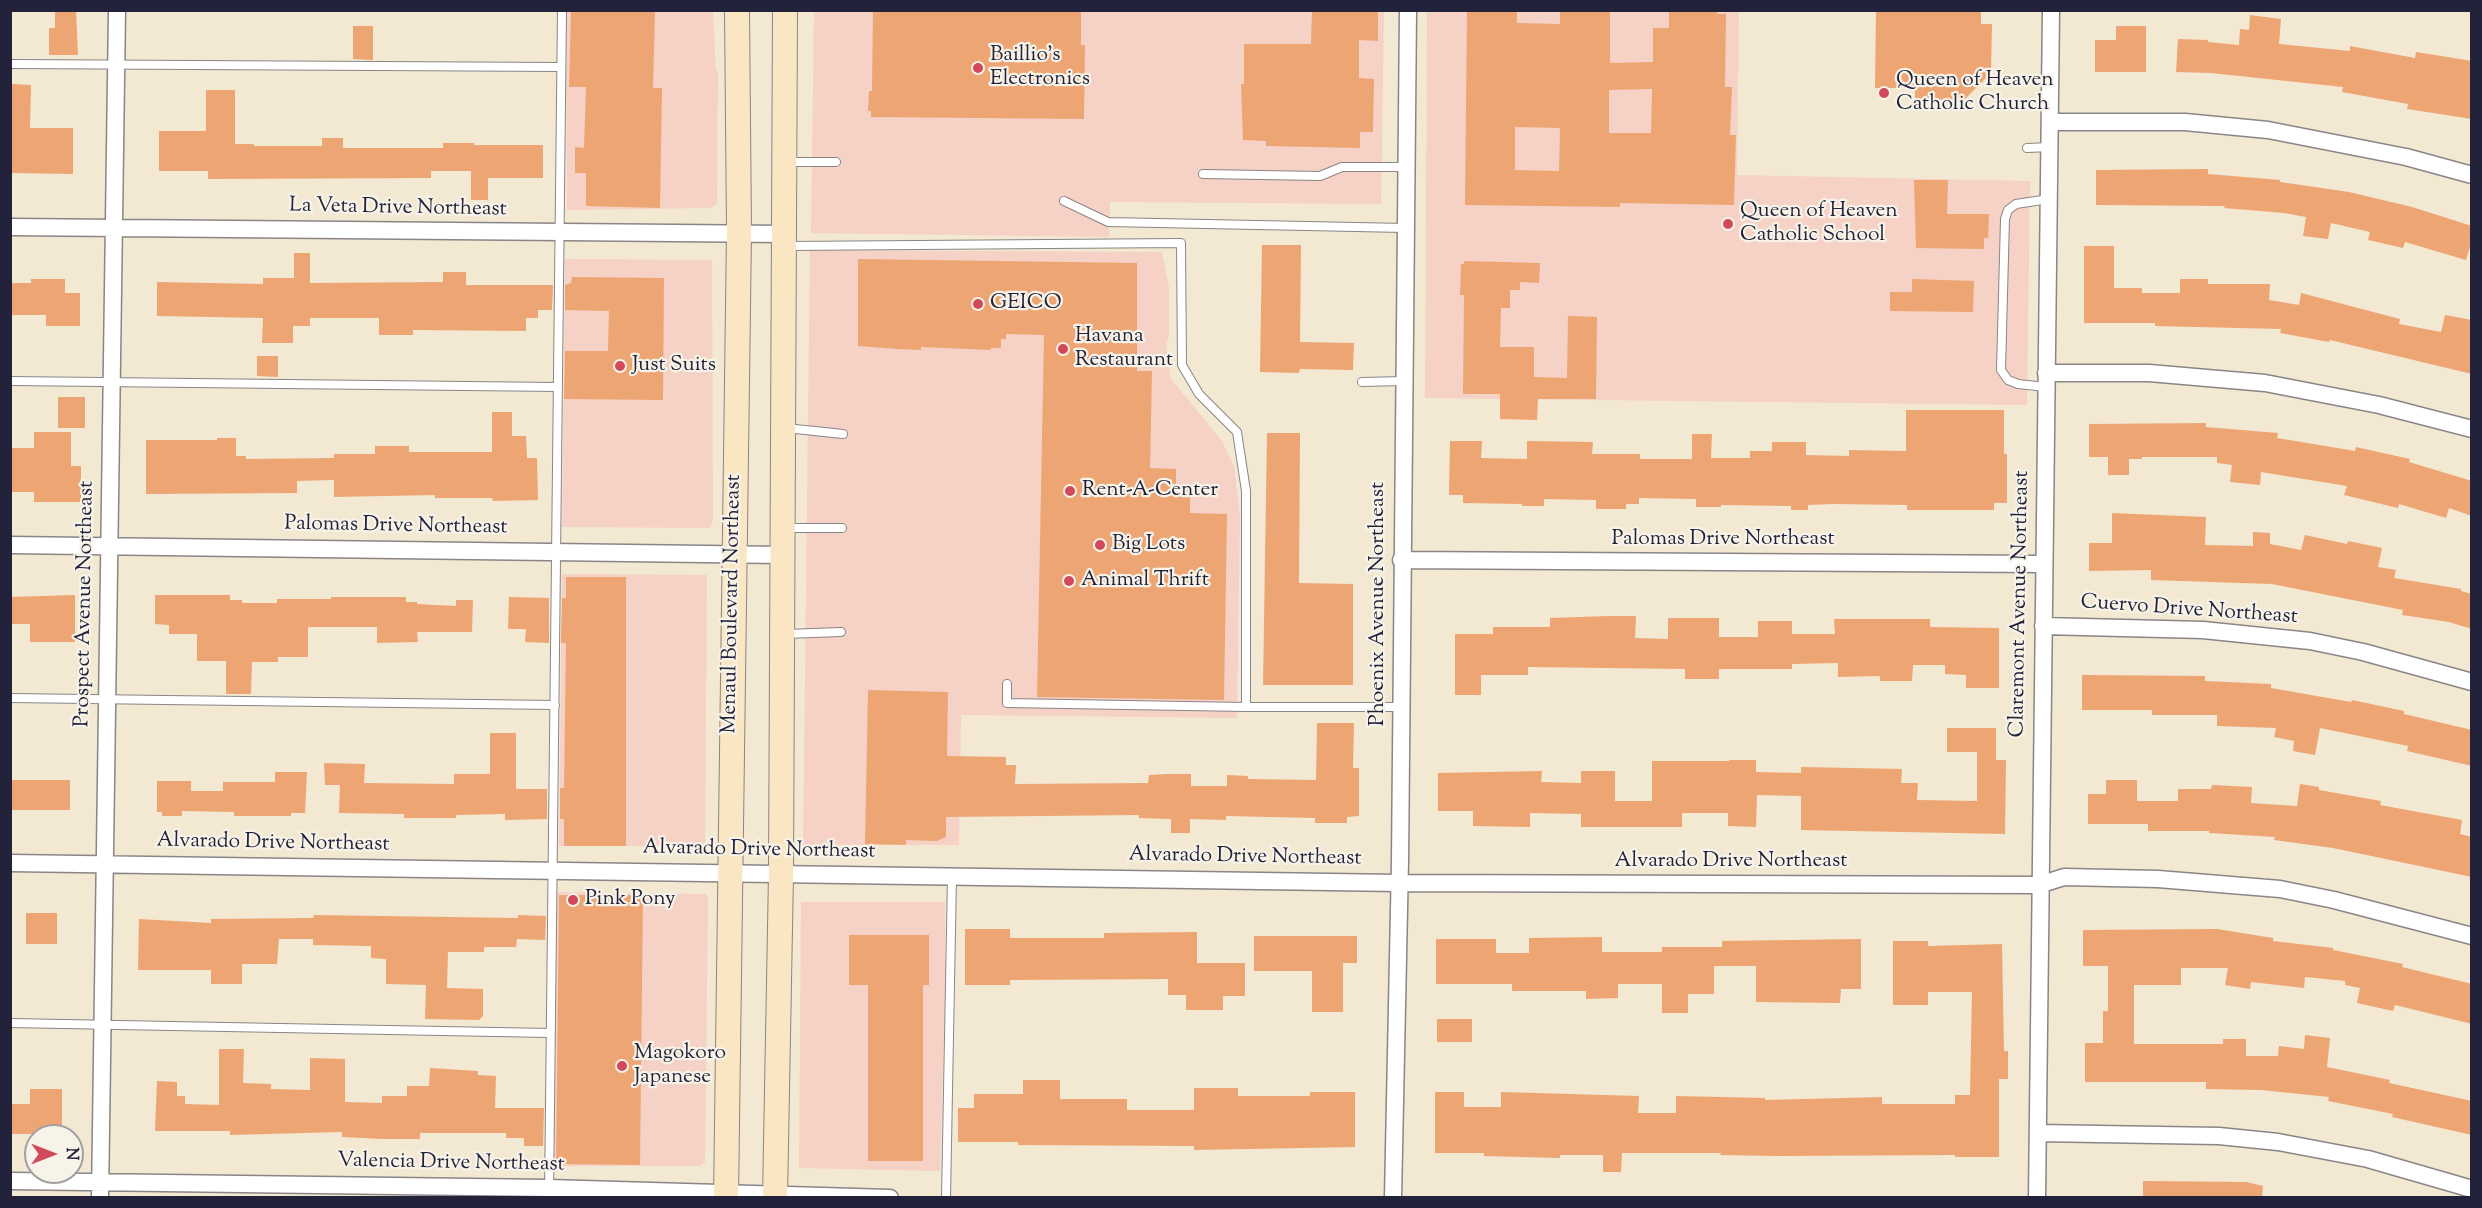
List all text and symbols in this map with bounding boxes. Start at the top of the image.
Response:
place label: Baillio's Electronics [990,43,1090,93]
marker: Baillio's Electronics [971,61,985,75]
place label: Queen of Heaven Catholic Church [1896,68,2054,118]
marker: Queen of Heaven Catholic Church [1877,86,1891,100]
street label: La Veta Drive Northeast [289,195,507,223]
place label: Queen of Heaven Catholic School [1740,199,1898,249]
marker: Queen of Heaven Catholic School [1721,217,1735,231]
place label: GEICO [990,291,1062,317]
marker: GEICO [971,297,985,311]
place label: Havana Restaurant [1075,324,1173,374]
marker: Havana Restaurant [1056,342,1070,356]
place label: Just Suits [632,353,716,379]
marker: Just Suits [613,359,627,373]
street label: Claremont Avenue Northeast [2006,470,2036,738]
street label: Menaul Boulevard Northeast [718,474,748,734]
place label: Rent-A-Center [1082,478,1218,504]
street label: Prospect Avenue Northeast [71,481,101,727]
street label: Phoenix Avenue Northeast [1366,482,1392,726]
marker: Rent-A-Center [1063,484,1077,498]
street label: Palomas Drive Northeast [284,512,508,542]
street label: Palomas Drive Northeast [1611,527,1835,553]
place label: Big Lots [1112,532,1185,558]
marker: Big Lots [1093,538,1107,552]
place label: Animal Thrift [1081,568,1209,594]
marker: Animal Thrift [1062,574,1076,588]
street label: Cuervo Drive Northeast [2080,591,2298,631]
street label: Alvarado Drive Northeast [156,829,390,859]
street label: Alvarado Drive Northeast [642,836,876,866]
street label: Alvarado Drive Northeast [1128,843,1362,873]
street label: Alvarado Drive Northeast [1615,849,1847,875]
place label: Pink Pony [585,887,676,913]
marker: Pink Pony [566,893,580,907]
place label: Magokoro Japanese [634,1041,726,1091]
marker: Magokoro Japanese [615,1059,629,1073]
north arrow [24,1124,84,1184]
text: N [59,1148,82,1160]
street label: Valencia Drive Northeast [337,1149,565,1179]

